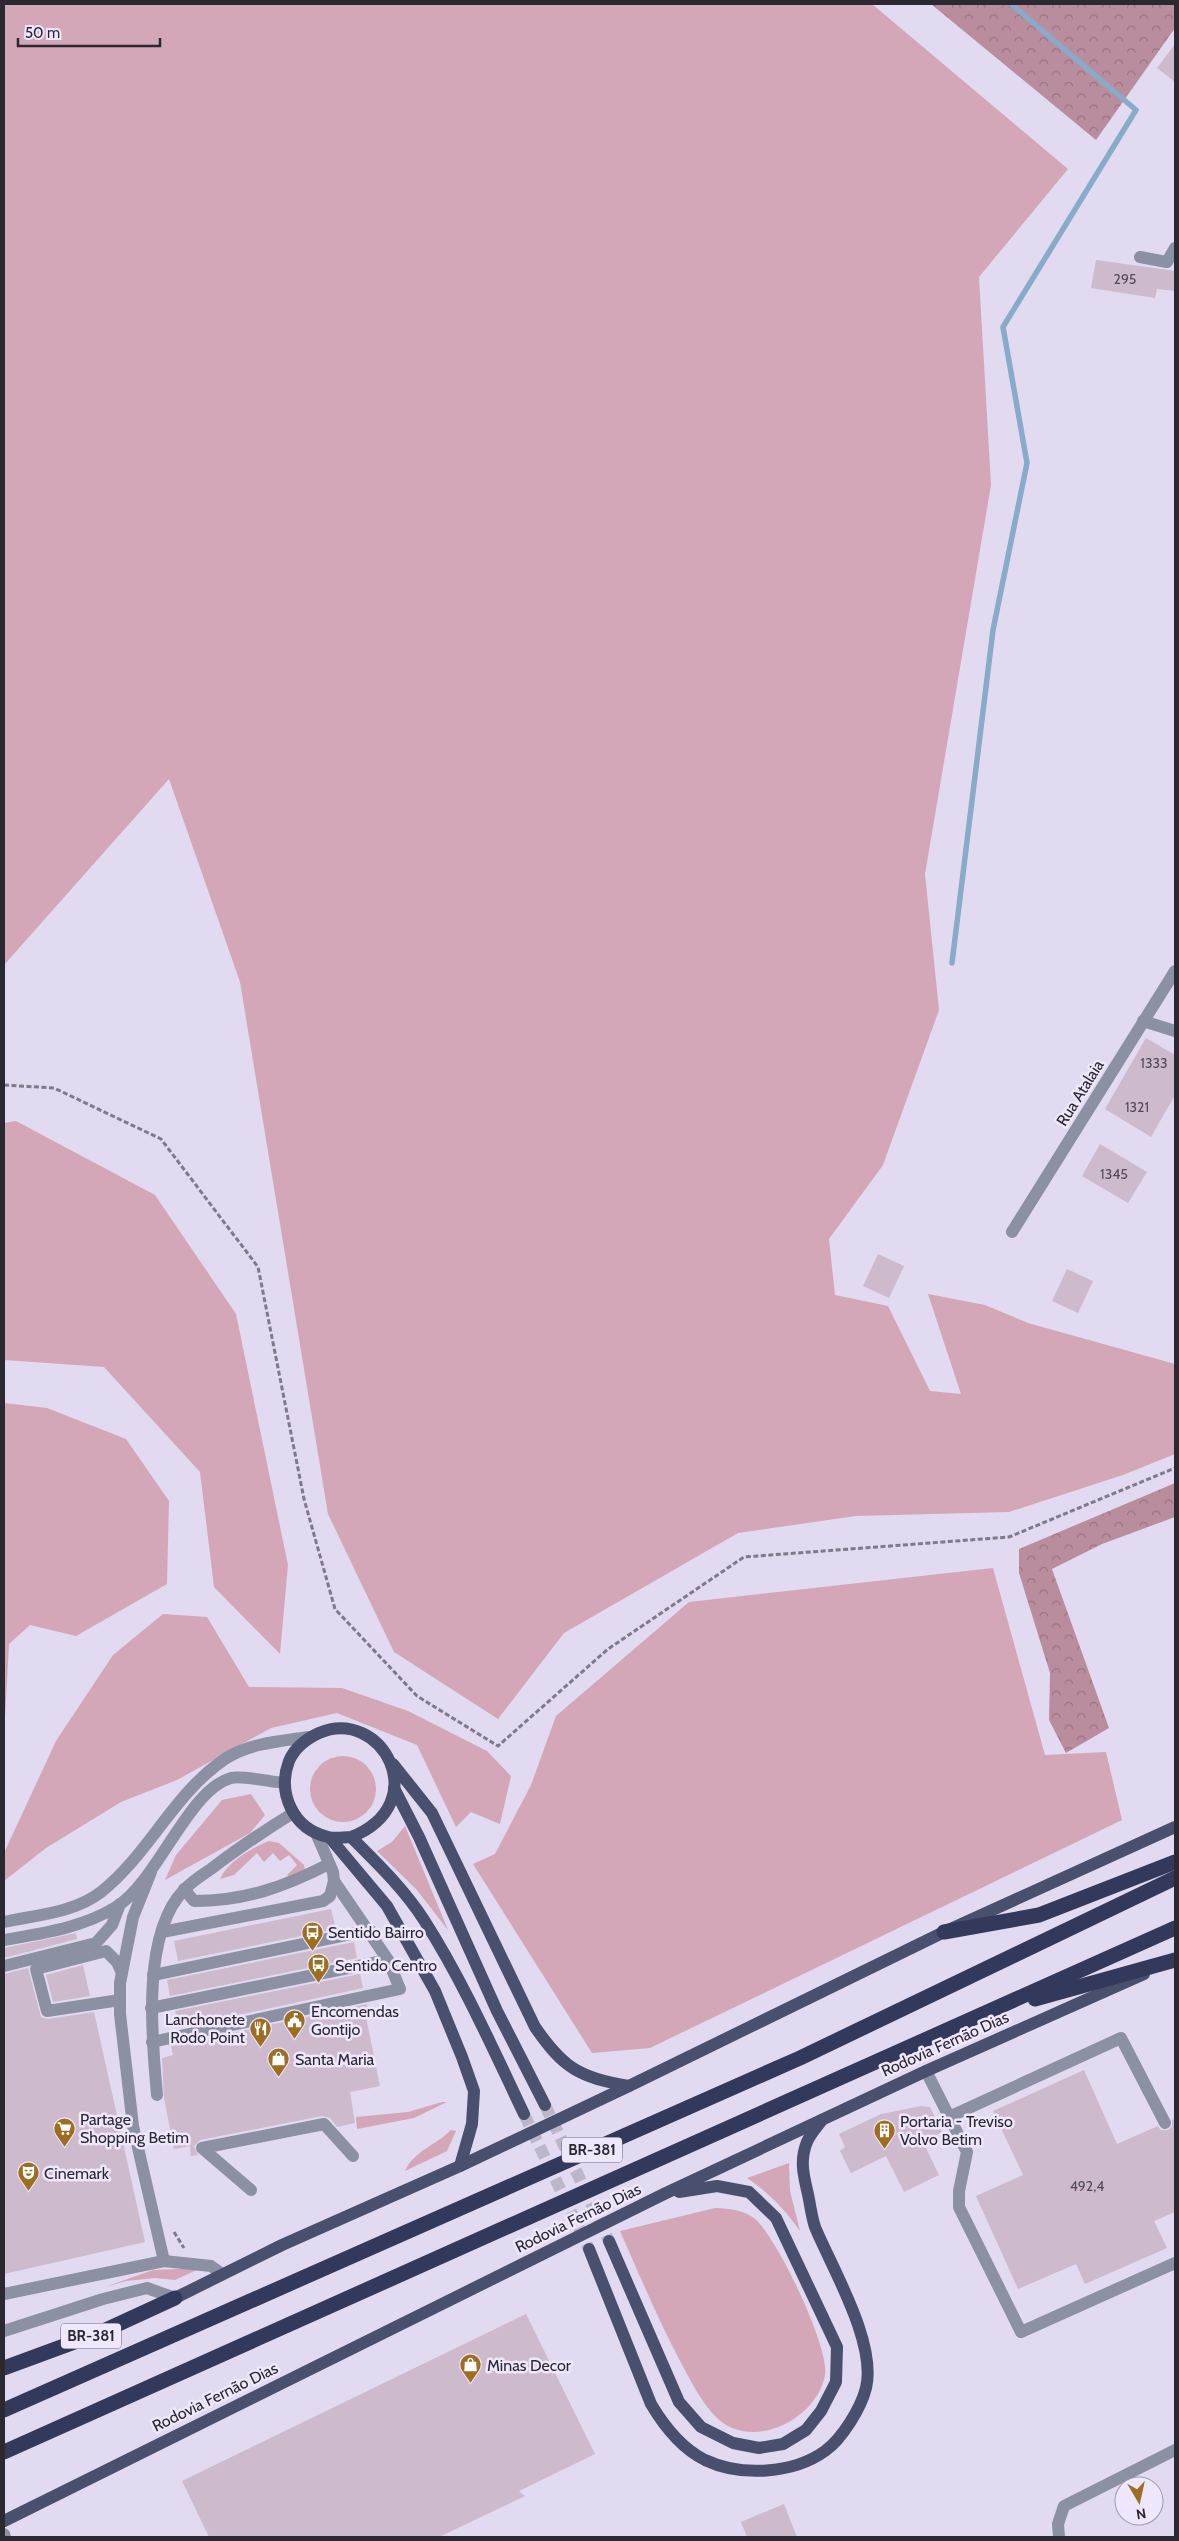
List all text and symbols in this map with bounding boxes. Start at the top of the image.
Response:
scale bar [18,15,160,47]
text: 50 m [25,24,60,42]
house number: 295 [1114,270,1136,288]
house number: 1333 [1140,1054,1168,1072]
street label: Rua Atalaia [1052,1056,1108,1129]
house number: 1321 [1125,1098,1149,1116]
house number: 1345 [1100,1165,1128,1183]
bus stop icon: Sentido Bairro [300,1920,324,1951]
place label: Sentido Bairro [328,1923,424,1942]
bus stop icon: Sentido Centro [307,1953,331,1984]
place label: Sentido Centro [335,1956,437,1975]
place label: Encomendas Gontijo [311,2002,399,2039]
street label: Rodovia Fernão Dias [878,2007,1012,2081]
public building icon: Encomendas Gontijo [283,2008,307,2039]
place label: Lanchonete Rodo Point [165,2010,246,2047]
restaurant icon: Lanchonete Rodo Point [249,2016,273,2047]
shop icon: Santa Maria [267,2047,291,2078]
place label: Santa Maria [295,2050,375,2069]
place label: Partage Shopping Betim [80,2110,189,2147]
place label: Portaria - Treviso Volvo Betim [900,2112,1013,2149]
supermarket icon: Partage Shopping Betim [52,2116,76,2147]
building icon: Portaria - Treviso Volvo Betim [872,2118,896,2149]
road number: BR-381 [562,2138,622,2162]
theatre icon: Cinemark [16,2161,40,2192]
place label: Cinemark [44,2164,110,2183]
house number: 492,4 [1070,2177,1104,2195]
street label: Rodovia Fernão Dias [512,2179,644,2257]
road number: BR-381 [61,2324,121,2348]
shop icon: Minas Decor [459,2353,483,2384]
place label: Minas Decor [487,2356,572,2375]
street label: Rodovia Fernão Dias [149,2358,281,2436]
north arrow [1114,2476,1164,2526]
text: N [1135,2504,1147,2524]

